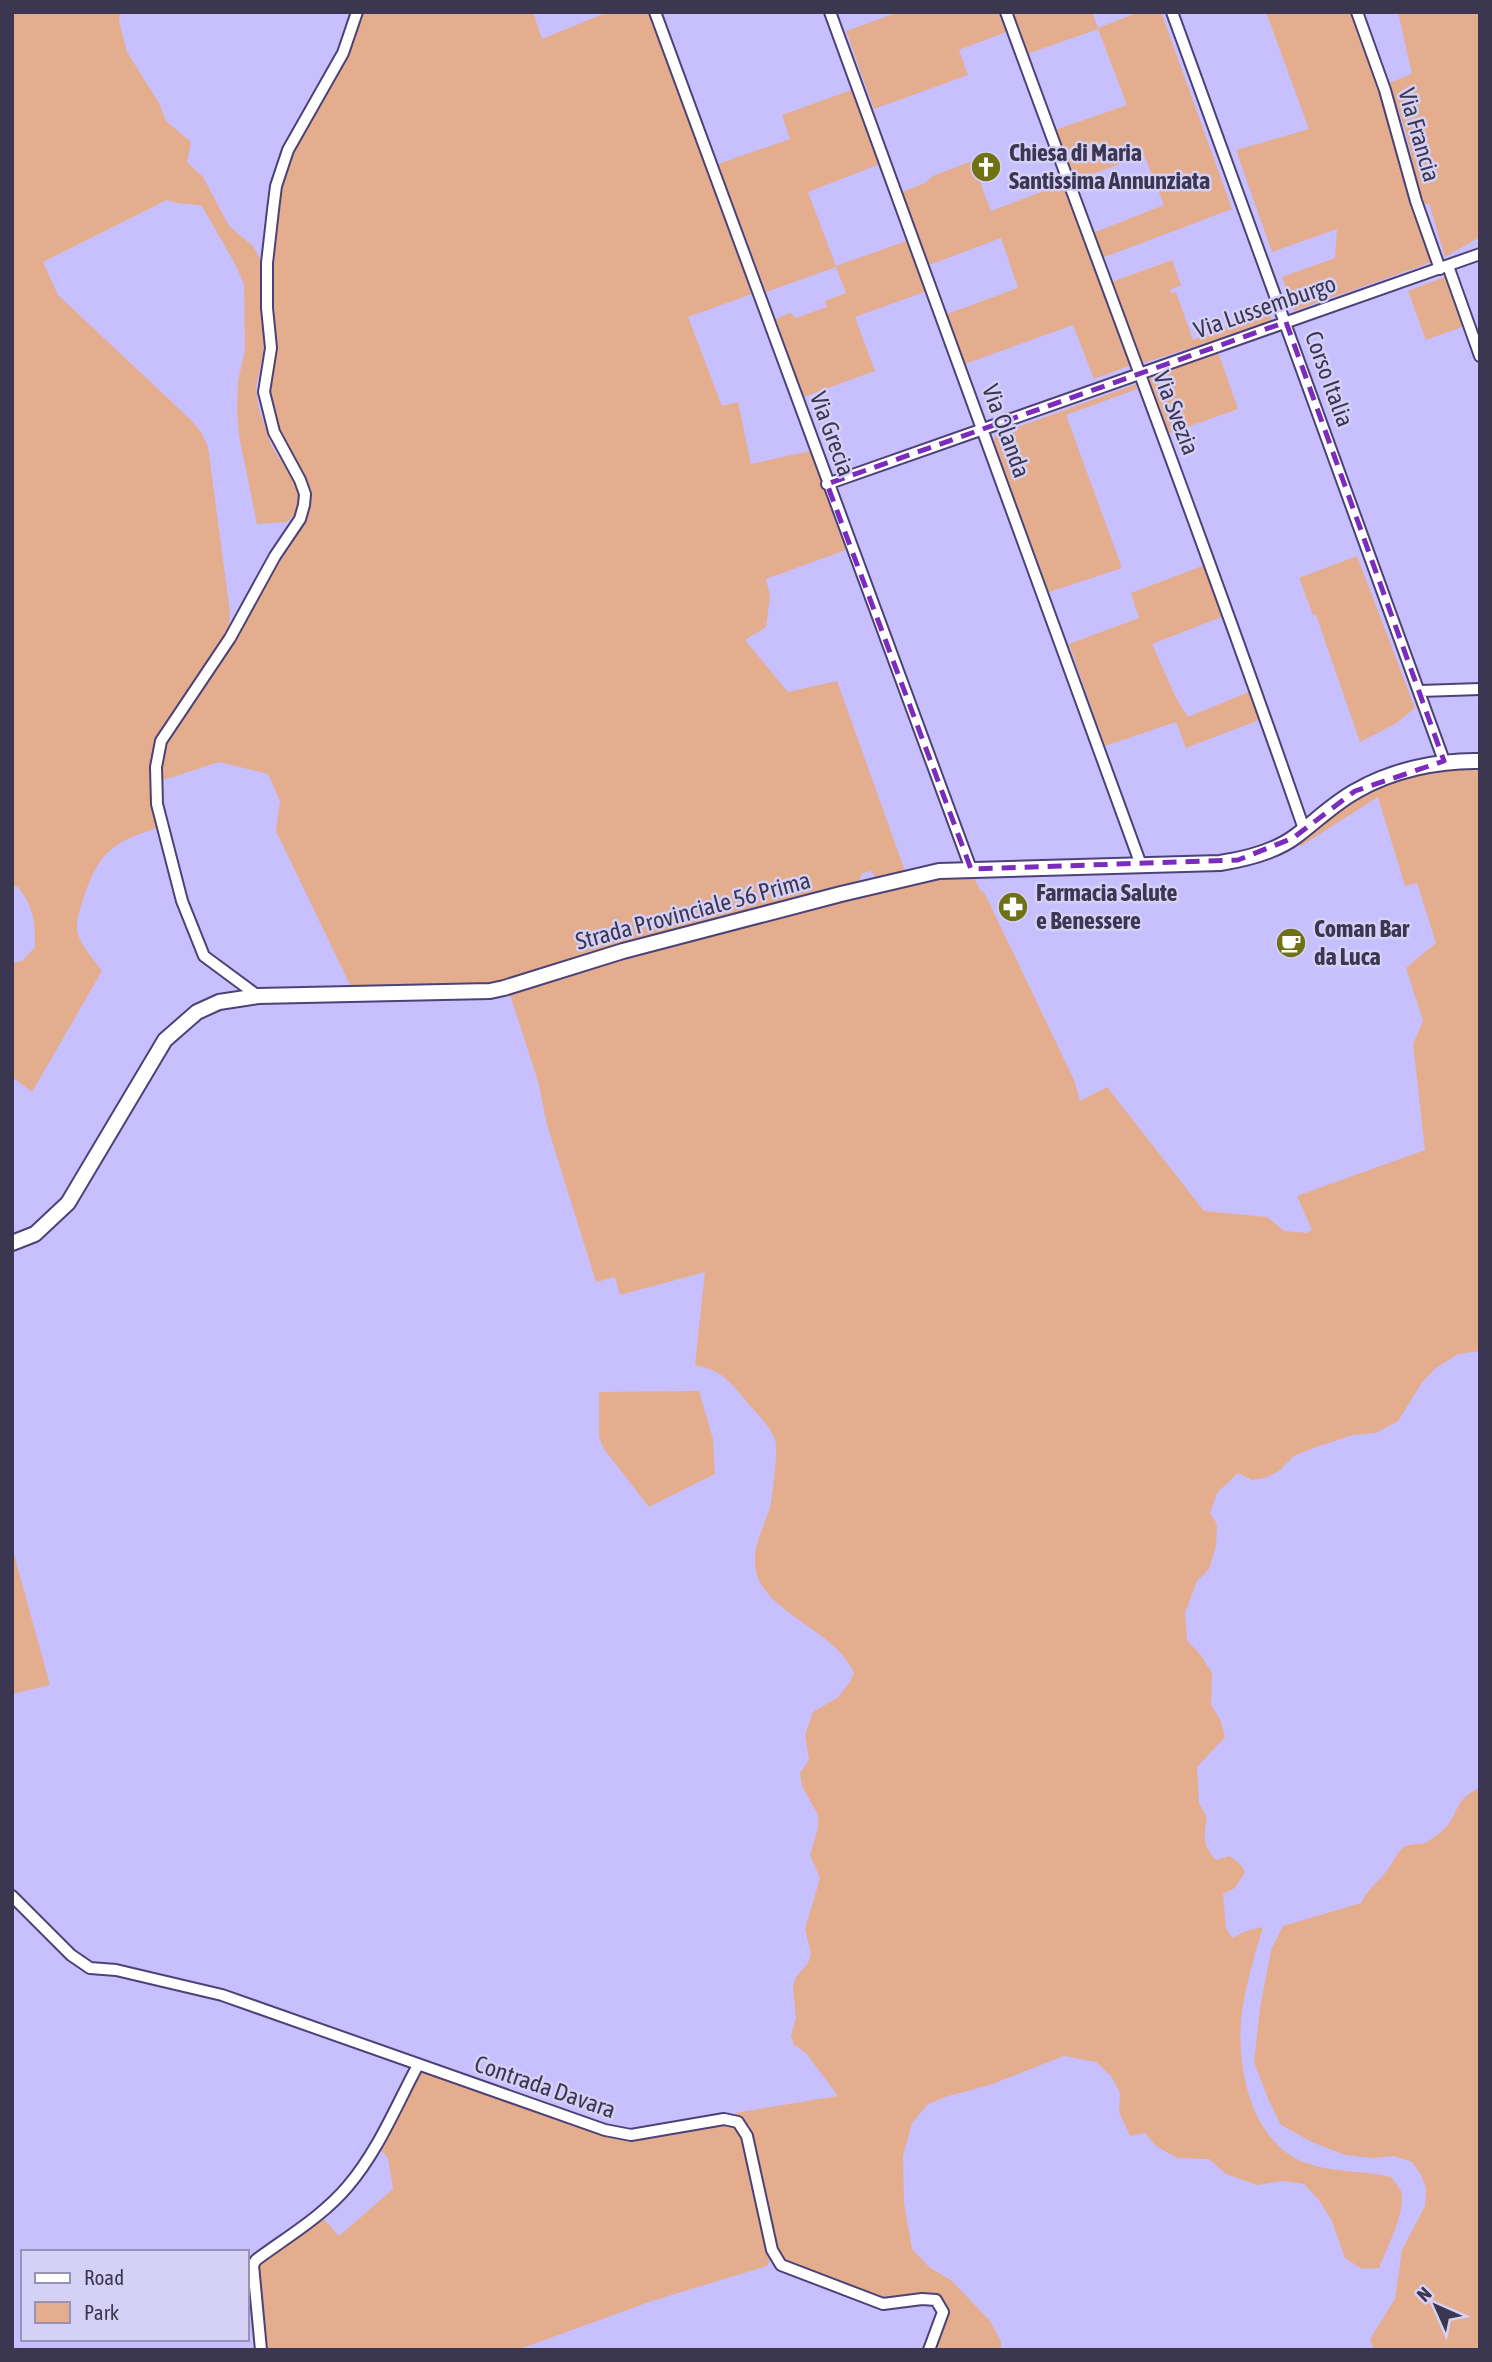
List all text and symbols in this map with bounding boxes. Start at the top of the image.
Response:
street label: Via Francia [1393,85,1446,185]
place label: Chiesa di Maria Santissima Annunziata [1009,139,1210,194]
church icon: Chiesa di Maria Santissima Annunziata [969,150,1003,184]
street label: Via Lussemburgo [1190,270,1339,343]
street label: Corso Italia [1300,327,1359,430]
street label: Via Svezia [1148,367,1205,458]
street label: Via Olanda [977,380,1036,481]
street label: Via Grecia [805,388,860,480]
street label: Strada Provinciale 56 Prima [572,866,813,955]
place label: Farmacia Salute e Benessere [1036,879,1178,934]
pharmacy icon: Farmacia Salute e Benessere [996,890,1030,924]
place label: Coman Bar da Luca [1314,915,1410,970]
cafe icon: Coman Bar da Luca [1274,926,1308,960]
street label: Contrada Davara [471,2050,619,2123]
legend [21,2250,248,2341]
text: Road [84,2265,124,2289]
north arrow [1401,2271,1471,2341]
text: N [1412,2282,1436,2306]
text: Park [84,2300,119,2324]

